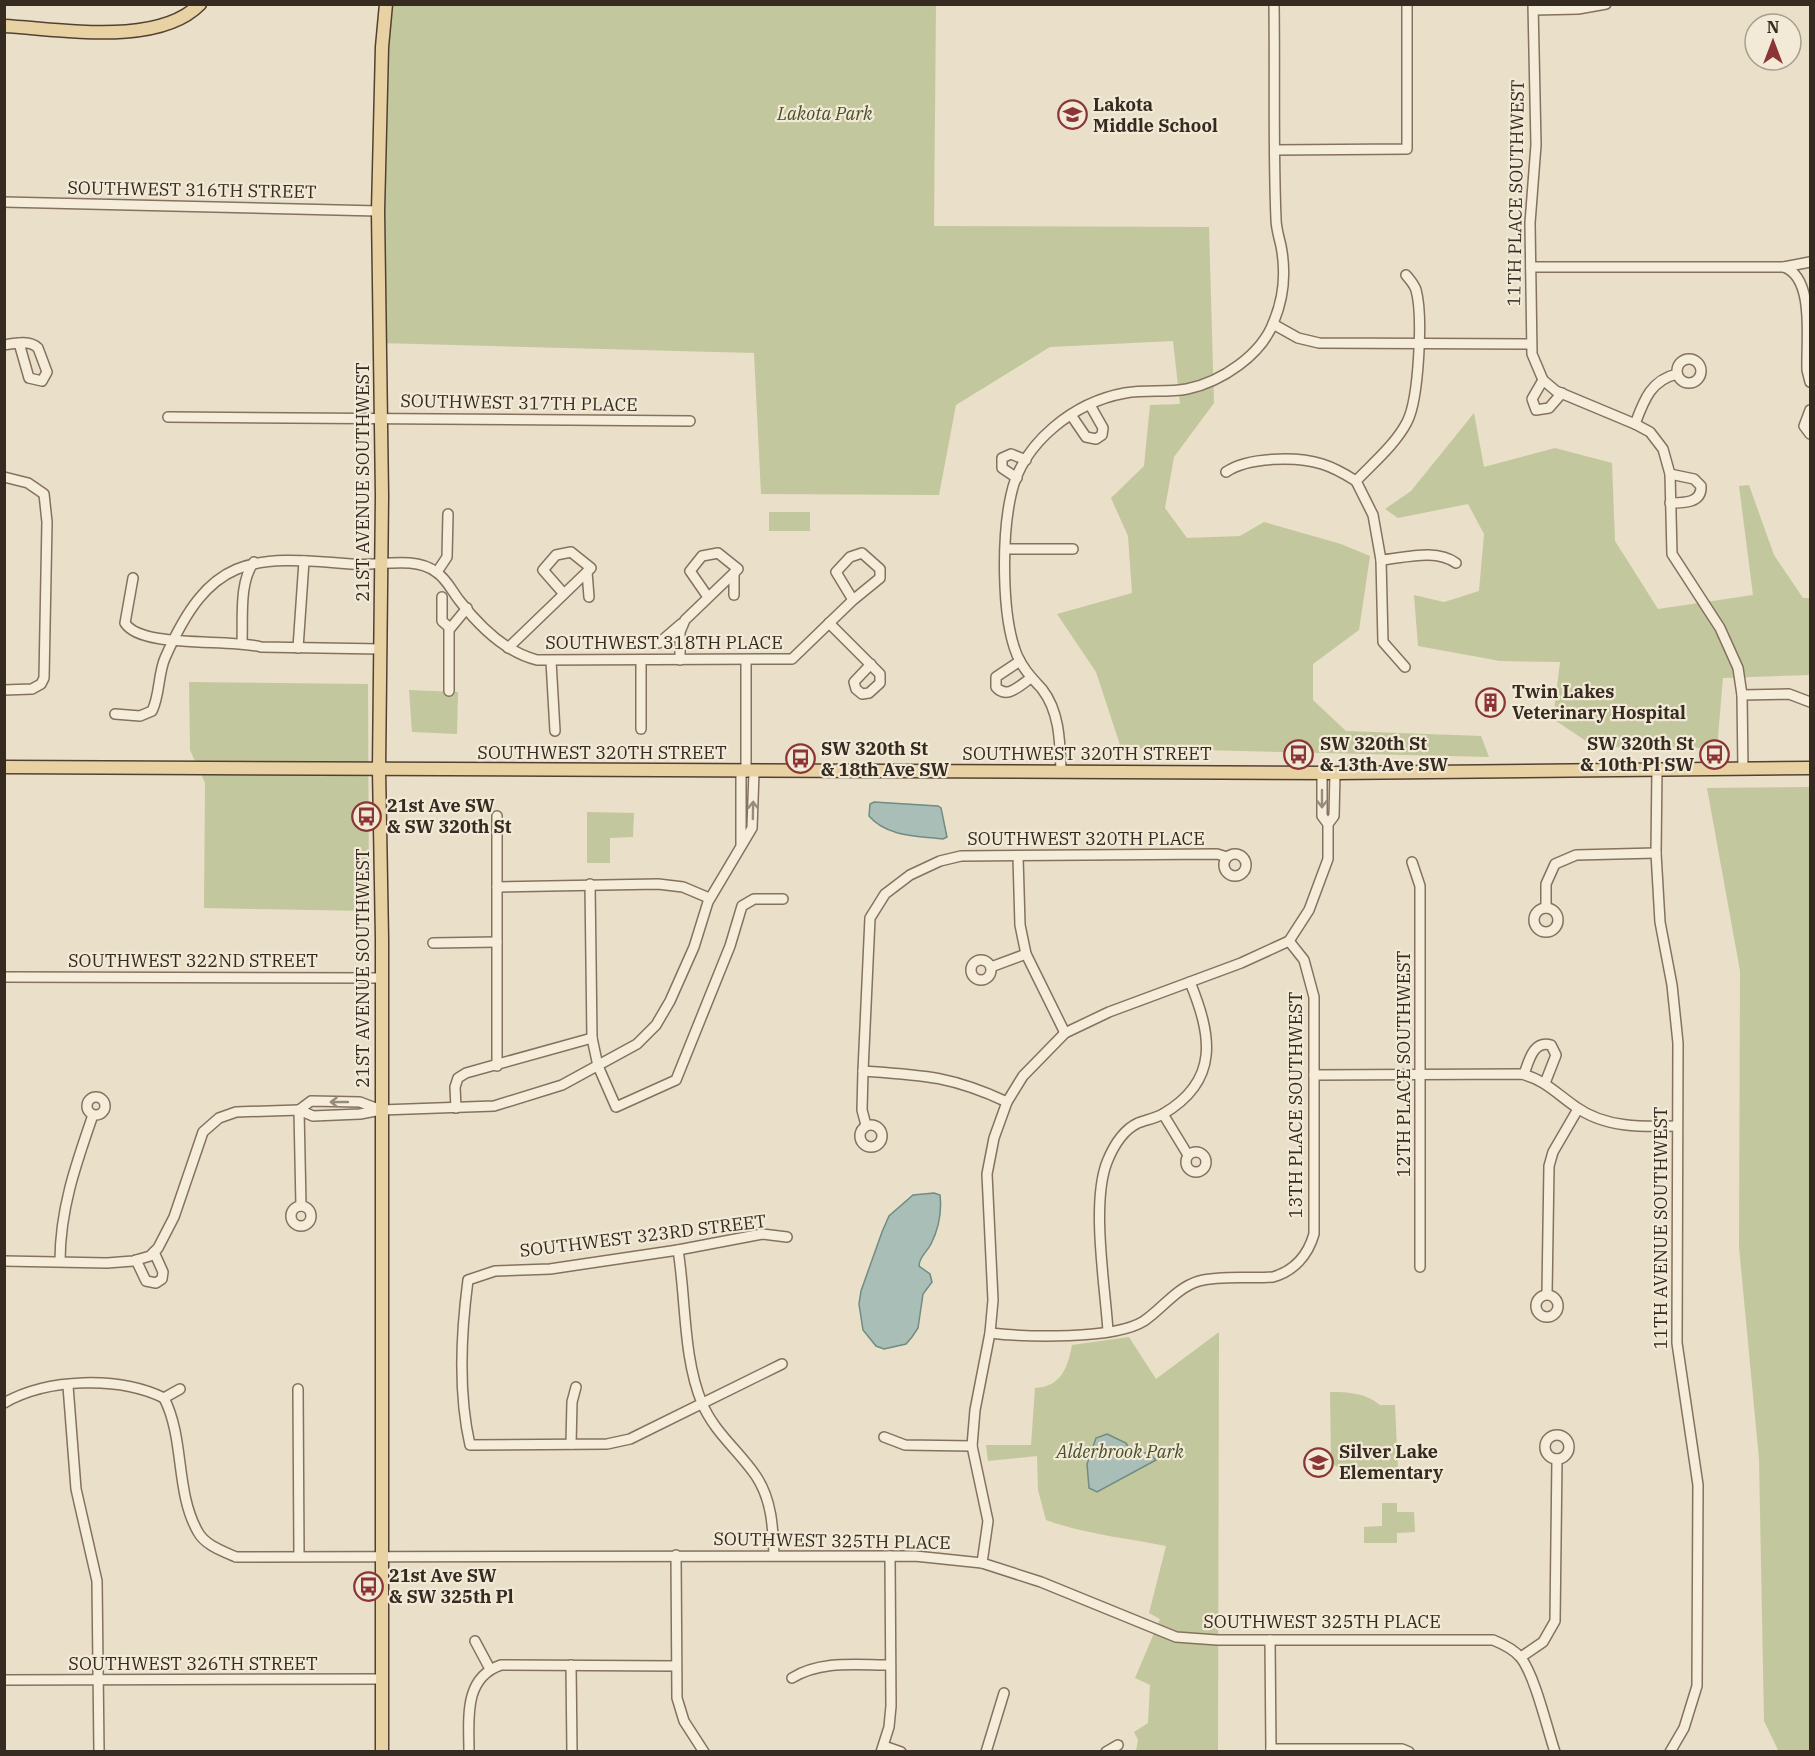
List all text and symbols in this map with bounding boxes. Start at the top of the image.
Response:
north arrow [1743,12,1803,72]
text: N [1767,17,1779,37]
street label: 11TH PLACE SOUTHWEST [1502,79,1529,307]
place label: Lakota Middle School [1093,93,1218,137]
school or university icon: Lakota Middle School [1056,99,1088,131]
park label: Lakota Park [776,102,873,125]
street label: SOUTHWEST 316TH STREET [67,176,317,203]
street label: 21ST AVENUE SOUTHWEST [351,362,374,602]
street label: SOUTHWEST 317TH PLACE [400,389,638,416]
street label: SOUTHWEST 318TH PLACE [545,631,783,654]
place label: Twin Lakes Veterinary Hospital [1512,680,1686,724]
building icon: Twin Lakes Veterinary Hospital [1475,686,1507,718]
place label: SW 320th St & 13th Ave SW [1320,732,1448,776]
place label: SW 320th St & 10th Pl SW [1580,732,1695,776]
place label: SW 320th St & 18th Ave SW [821,737,949,781]
bus stop icon: SW 320th St & 13th Ave SW [1283,738,1315,770]
bus stop icon: SW 320th St & 10th Pl SW [1699,738,1731,770]
street label: SOUTHWEST 320TH STREET [477,741,727,764]
street label: SOUTHWEST 320TH STREET [962,742,1212,765]
bus stop icon: SW 320th St & 18th Ave SW [784,743,816,775]
one-way arrow [1316,789,1328,809]
place label: 21st Ave SW & SW 320th St [387,794,512,838]
bus stop icon: 21st Ave SW & SW 320th St [350,800,382,832]
one-way arrow [748,800,759,820]
street label: SOUTHWEST 320TH PLACE [967,827,1205,850]
street label: 21ST AVENUE SOUTHWEST [351,848,374,1088]
street label: SOUTHWEST 322ND STREET [68,949,318,972]
street label: 12TH PLACE SOUTHWEST [1392,950,1415,1177]
street label: 13TH PLACE SOUTHWEST [1284,991,1307,1218]
one-way arrow [330,1096,350,1108]
street label: 11TH AVENUE SOUTHWEST [1649,1106,1672,1350]
street label: SOUTHWEST 323RD STREET [518,1209,768,1262]
park label: Alderbrook Park [1055,1440,1184,1463]
place label: Silver Lake Elementary [1339,1440,1444,1484]
school or university icon: Silver Lake Elementary [1302,1446,1334,1478]
street label: SOUTHWEST 325TH PLACE [713,1527,951,1554]
place label: 21st Ave SW & SW 325th Pl [389,1564,514,1608]
bus stop icon: 21st Ave SW & SW 325th Pl [352,1570,384,1602]
street label: SOUTHWEST 325TH PLACE [1203,1610,1441,1633]
street label: SOUTHWEST 326TH STREET [68,1652,318,1675]

